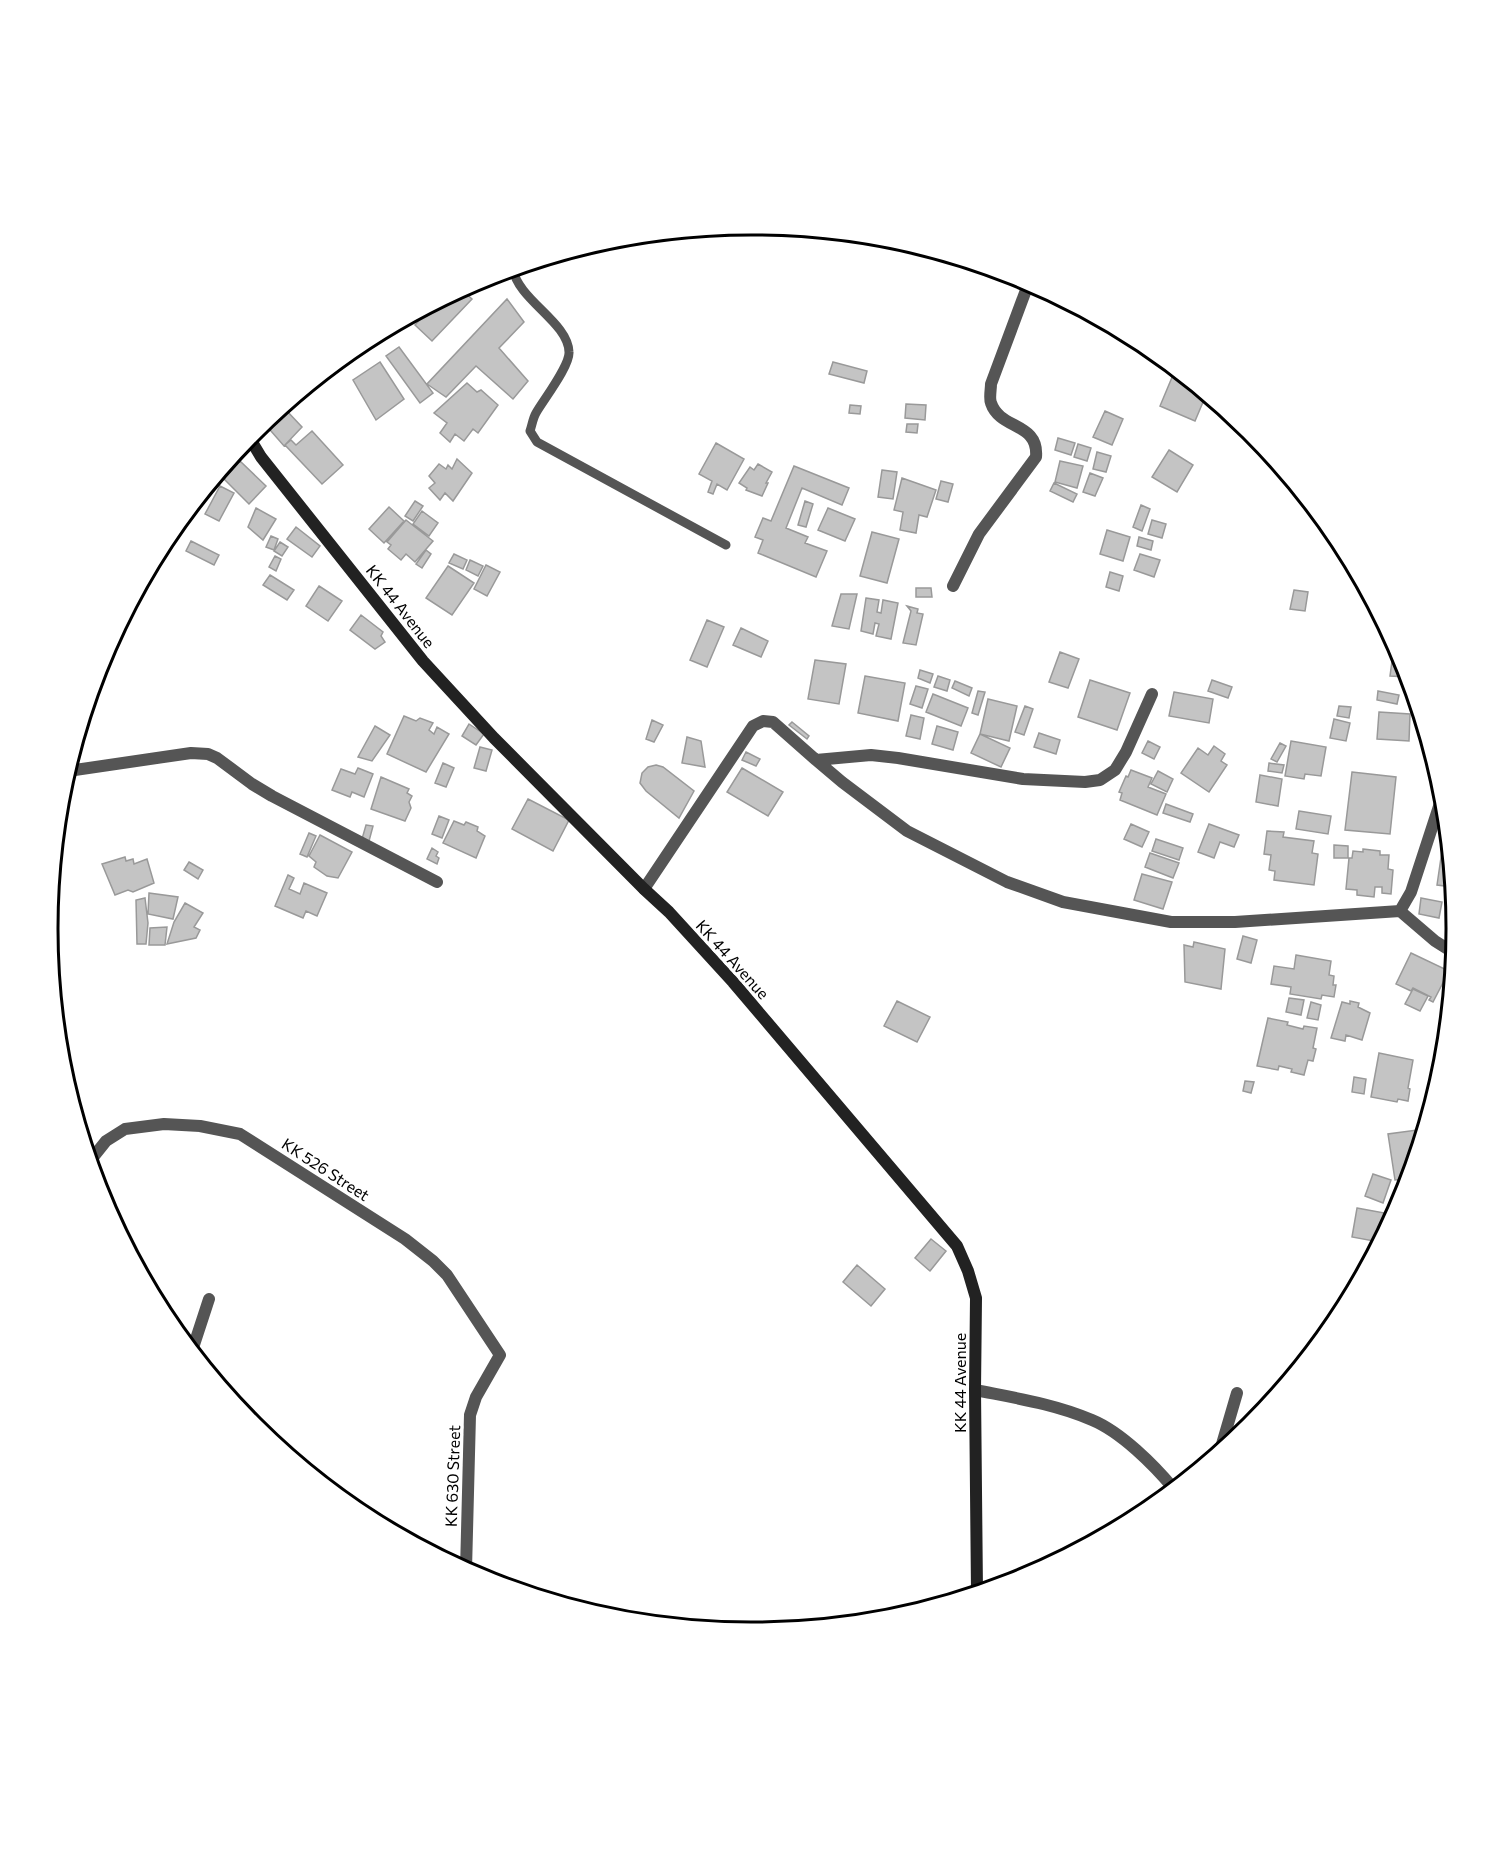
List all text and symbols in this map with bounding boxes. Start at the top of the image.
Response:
street label: KK 44 Avenue [363,561,439,651]
street label: KK 44 Avenue [692,915,774,1003]
street label: KK 526 Street [279,1134,374,1205]
street label: KK 44 Avenue [950,1333,969,1433]
street label: KK 630 Street [441,1424,463,1527]

